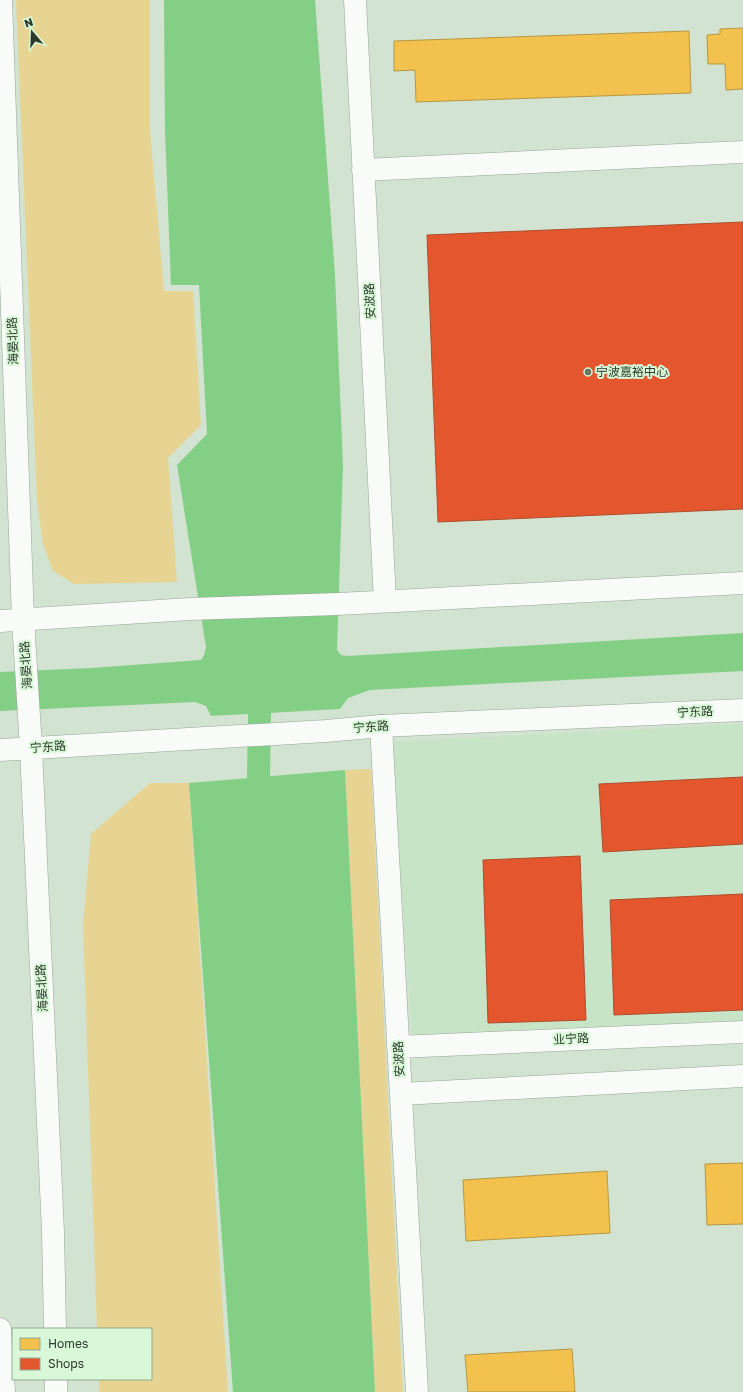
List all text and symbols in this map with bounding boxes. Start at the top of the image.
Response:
north arrow [12,12,52,52]
text: N [23,15,35,30]
street label: 安波路 [361,283,378,319]
street label: 海晏北路 [4,317,21,365]
place label: 宁波嘉裕中心 [596,364,668,379]
marker: 宁波嘉裕中心 [583,367,593,377]
street label: 海晏北路 [16,641,35,690]
street label: 宁东路 [677,703,713,720]
street label: 宁东路 [352,718,389,735]
street label: 宁东路 [29,738,66,755]
street label: 海晏北路 [33,964,50,1012]
street label: 业宁路 [553,1030,589,1047]
street label: 安波路 [390,1041,407,1077]
legend [12,1328,152,1380]
text: Homes [48,1336,88,1351]
text: Shops [48,1356,84,1371]

